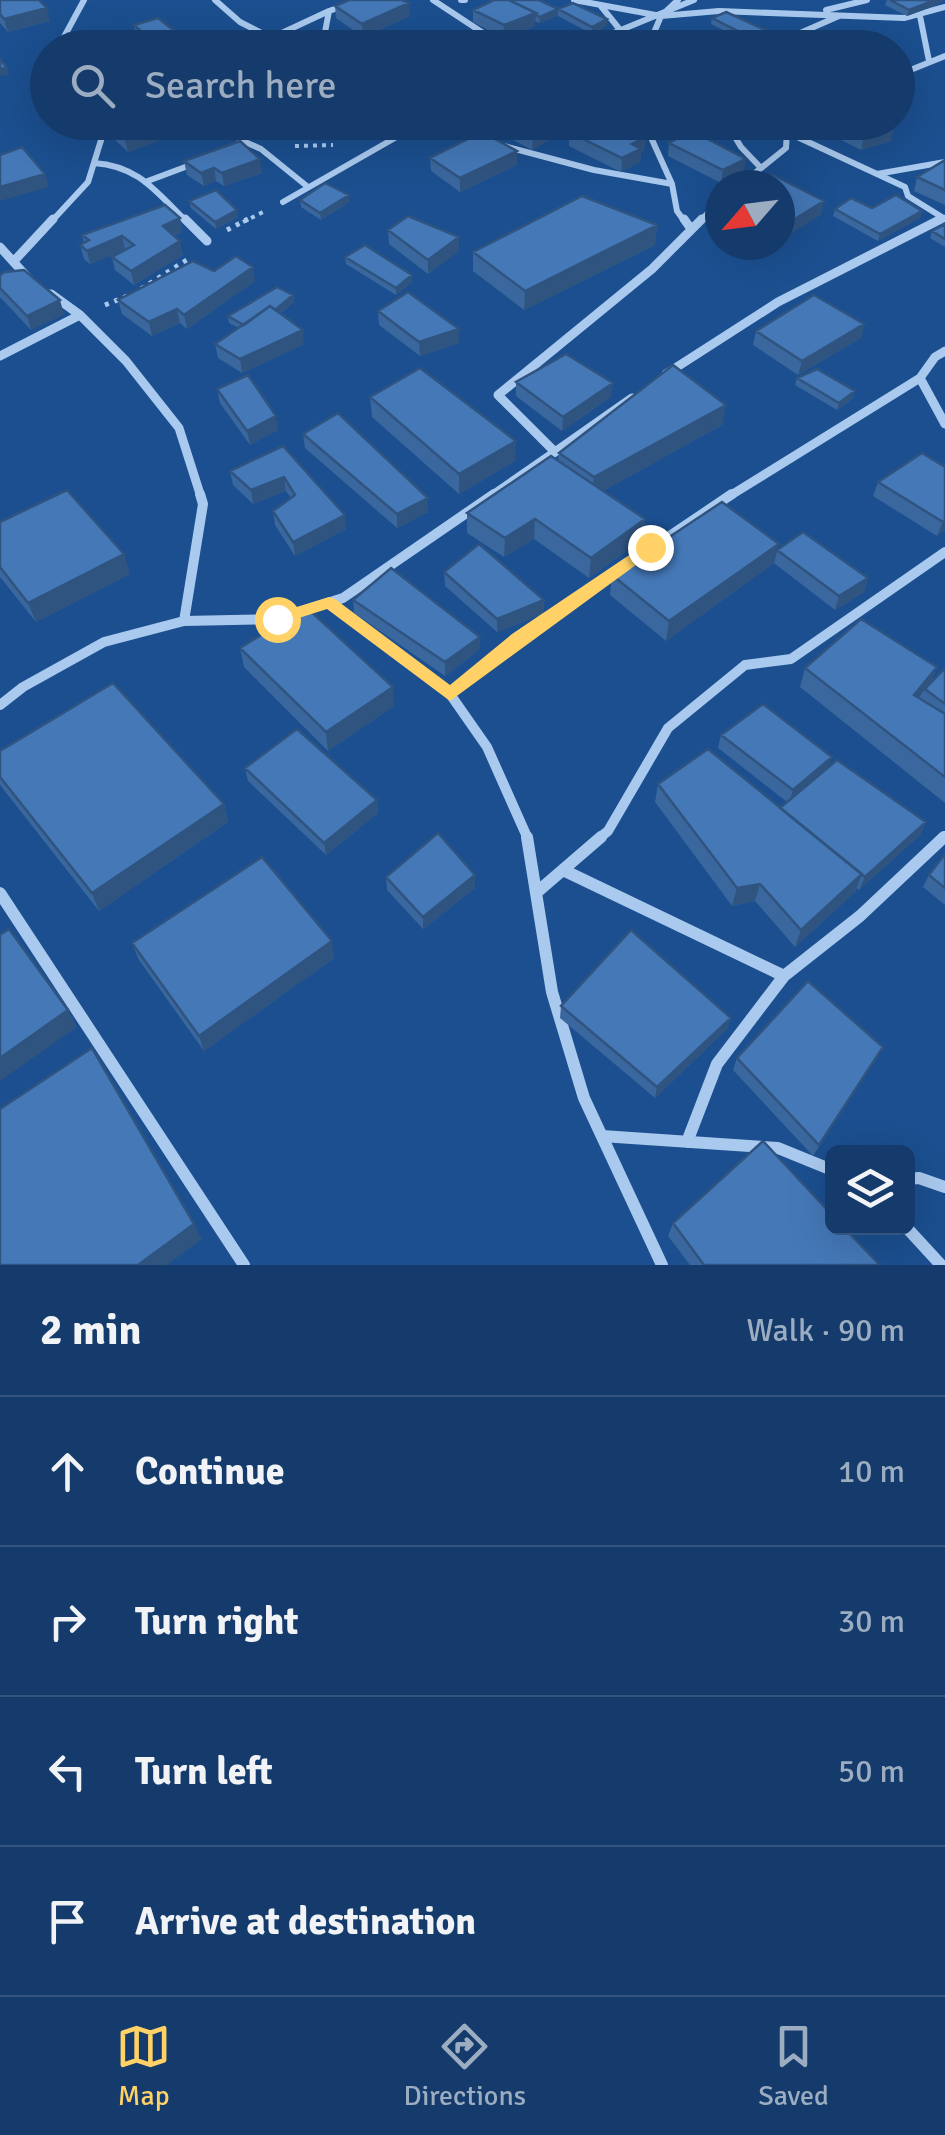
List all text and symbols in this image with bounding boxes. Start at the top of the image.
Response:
search box [30,30,915,140]
icon: search [65,58,120,113]
text: Search here [145,62,337,109]
north arrow [705,170,795,260]
route end [628,525,674,571]
route start [255,597,301,643]
map controls [825,1145,915,1235]
button: layers [825,1145,915,1235]
text: 2 min [40,1305,141,1356]
text: Walk · 90 m [746,1311,905,1350]
icon: ahead [40,1444,95,1499]
text: Continue [135,1448,285,1495]
text: 10 m [838,1452,905,1491]
icon: right [40,1594,95,1649]
text: Turn right [135,1598,299,1645]
text: 30 m [838,1602,905,1641]
icon: left [40,1744,95,1799]
text: Turn left [135,1748,273,1795]
text: 50 m [838,1752,905,1791]
icon: arrive [40,1894,95,1949]
text: Arrive at destination [135,1898,476,1945]
tab: Map [116,2019,171,2113]
tab: Directions [404,2019,526,2113]
tab: Saved [758,2019,829,2113]

